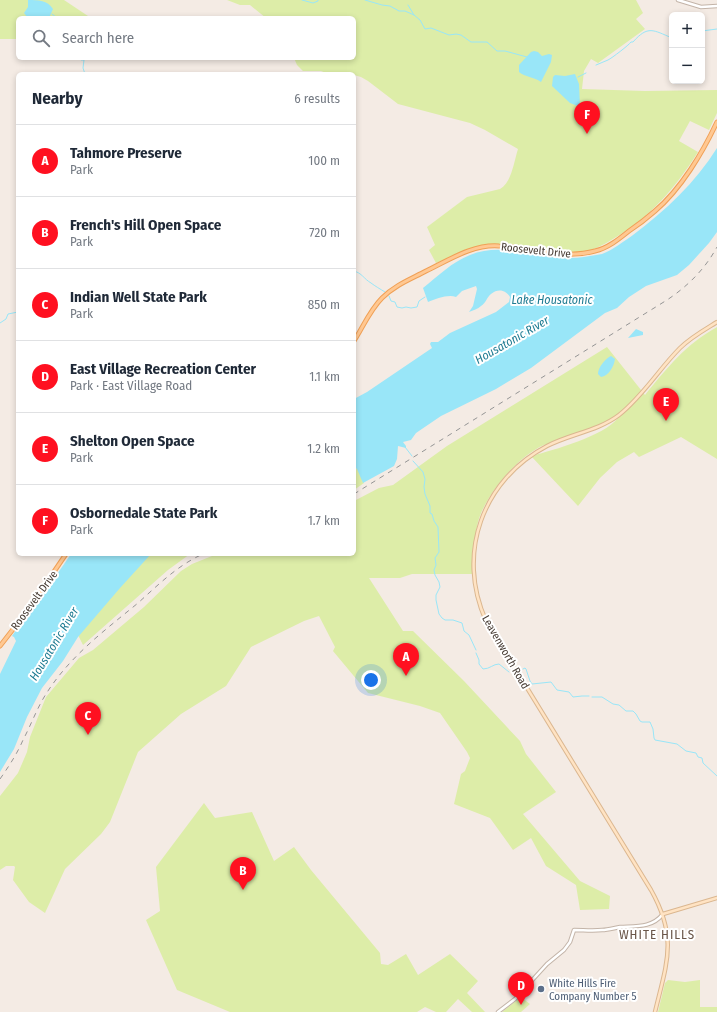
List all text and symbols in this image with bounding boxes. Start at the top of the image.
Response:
map controls [669,12,705,84]
button: + [669,12,705,48]
search box [16,16,356,60]
icon: search [30,27,52,49]
text: Search here [62,29,134,47]
button: − [669,48,705,84]
text: Nearby [32,88,83,109]
text: 6 results [294,91,340,106]
pin: F [574,101,600,134]
text: Tahmore Preserve [70,144,182,162]
text: A [41,153,49,168]
text: 100 m [308,153,340,168]
text: Park [70,162,93,177]
text: French's Hill Open Space [70,216,221,234]
text: B [41,225,49,240]
text: 720 m [309,225,340,240]
text: Park [70,234,93,249]
street label: Roosevelt Drive [500,240,572,261]
text: Indian Well State Park [70,288,207,306]
water label: Lake Housatonic [511,293,593,307]
text: C [42,297,48,312]
text: 850 m [308,297,340,312]
text: Park [70,306,93,321]
water label: Housatonic River [473,313,552,367]
text: East Village Recreation Center [70,360,256,378]
text: D [41,369,49,384]
text: 1.1 km [309,369,340,384]
text: Park · East Village Road [70,378,192,393]
pin: E [653,388,679,421]
text: Shelton Open Space [70,432,195,450]
text: E [42,441,48,456]
text: 1.2 km [307,441,340,456]
text: Park [70,450,93,465]
text: Osbornedale State Park [70,504,218,522]
text: F [42,513,48,528]
text: 1.7 km [308,513,340,528]
text: Park [70,522,93,537]
street label: Roosevelt Drive [9,568,60,632]
water label: Housatonic River [27,604,82,683]
street label: Leavenworth Road [479,613,532,691]
pin: A [393,643,419,676]
your location [361,670,381,690]
pin: C [75,702,101,735]
pin: B [230,857,256,890]
district label: WHITE HILLS [619,927,695,942]
pin: D [508,972,534,1005]
place label: White Hills Fire Company Number 5 [549,977,637,1003]
marker: White Hills Fire Company Number 5 [536,984,546,994]

